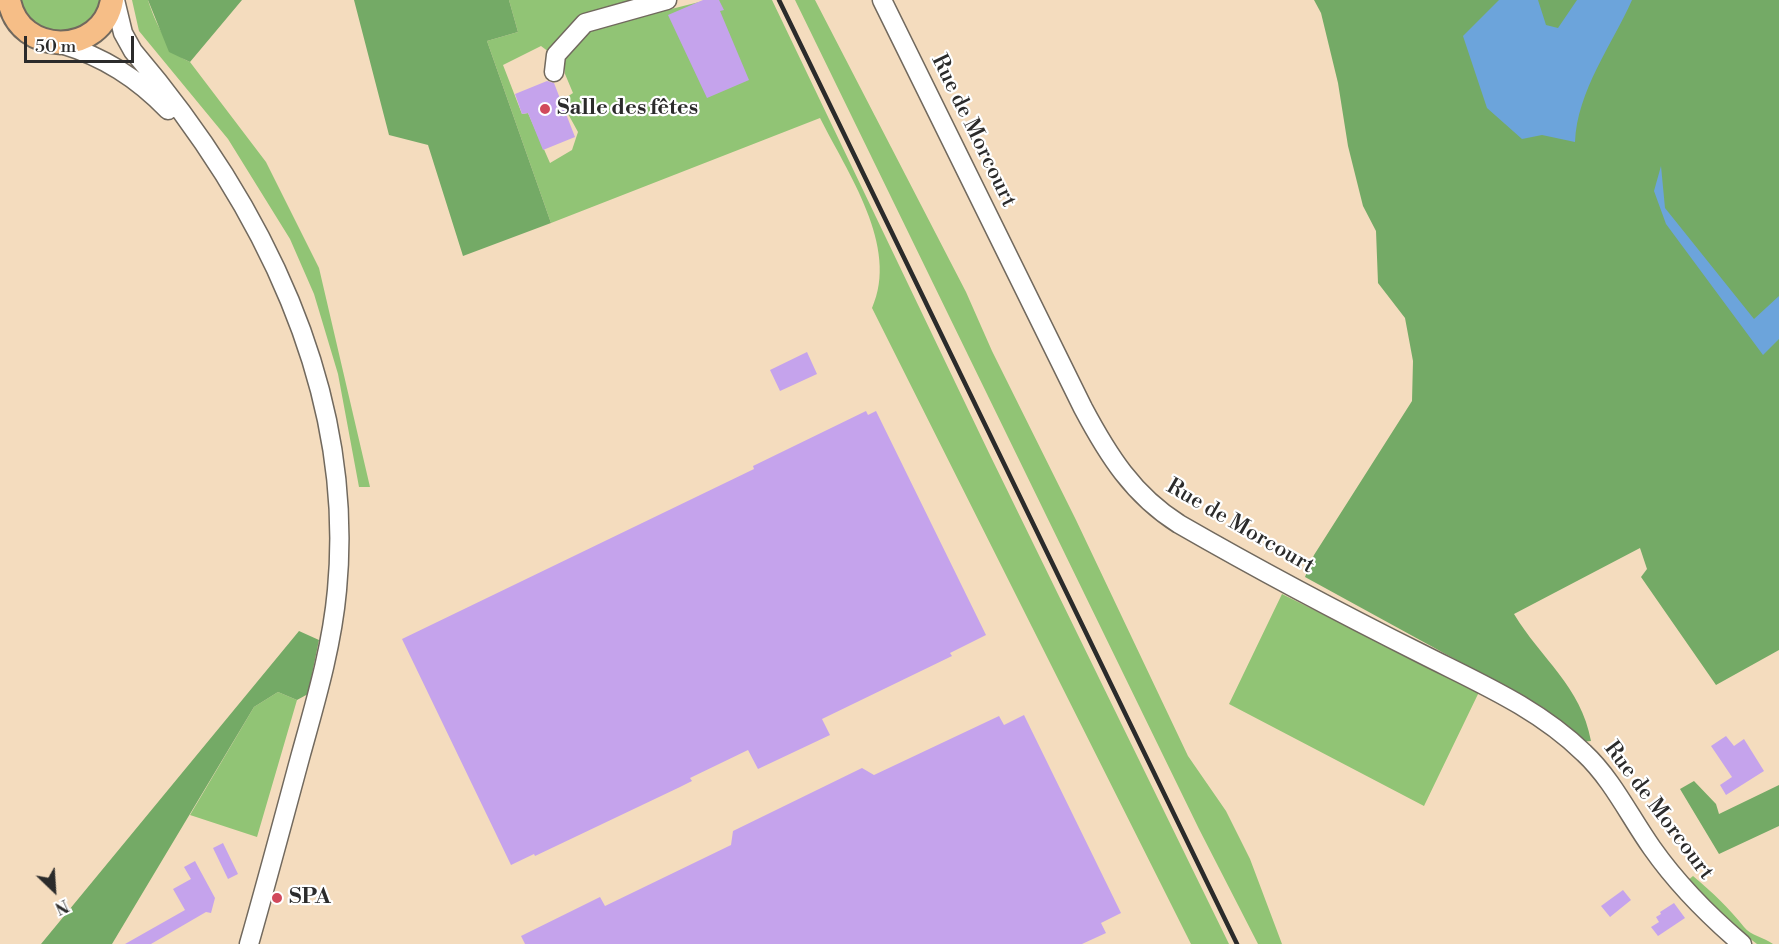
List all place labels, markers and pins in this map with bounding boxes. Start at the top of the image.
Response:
place label: Salle des fêtes [557,96,698,122]
marker: Salle des fêtes [538,102,552,116]
place label: SPA [289,885,331,911]
marker: SPA [270,891,284,905]

